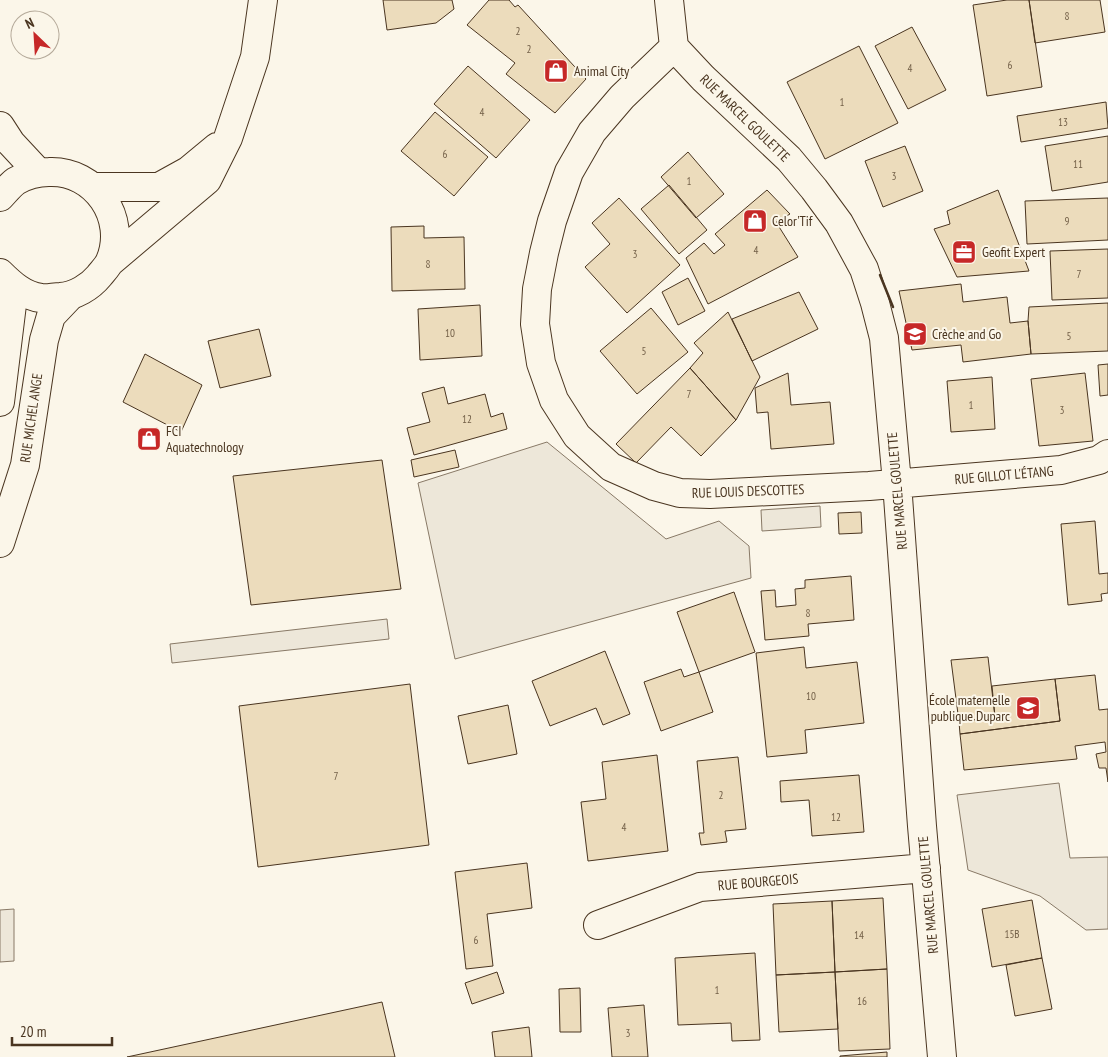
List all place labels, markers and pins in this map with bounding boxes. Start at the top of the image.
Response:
shop icon: Animal City [543,58,569,84]
place label: Animal City [574,62,630,80]
shop icon: Celor'Tif [742,208,768,234]
place label: Celor'Tif [772,212,813,230]
office icon: Geofit Expert [951,239,977,265]
place label: Geofit Expert [982,243,1045,261]
school or university icon: Crèche and Go [902,321,928,347]
place label: Crèche and Go [932,325,1001,343]
place label: FCI Aquatechnology [166,422,244,456]
shop icon: FCI Aquatechnology [136,426,162,452]
place label: École maternelle publique Duparc [929,691,1010,725]
school or university icon: École maternelle publique Duparc [1015,695,1041,721]

